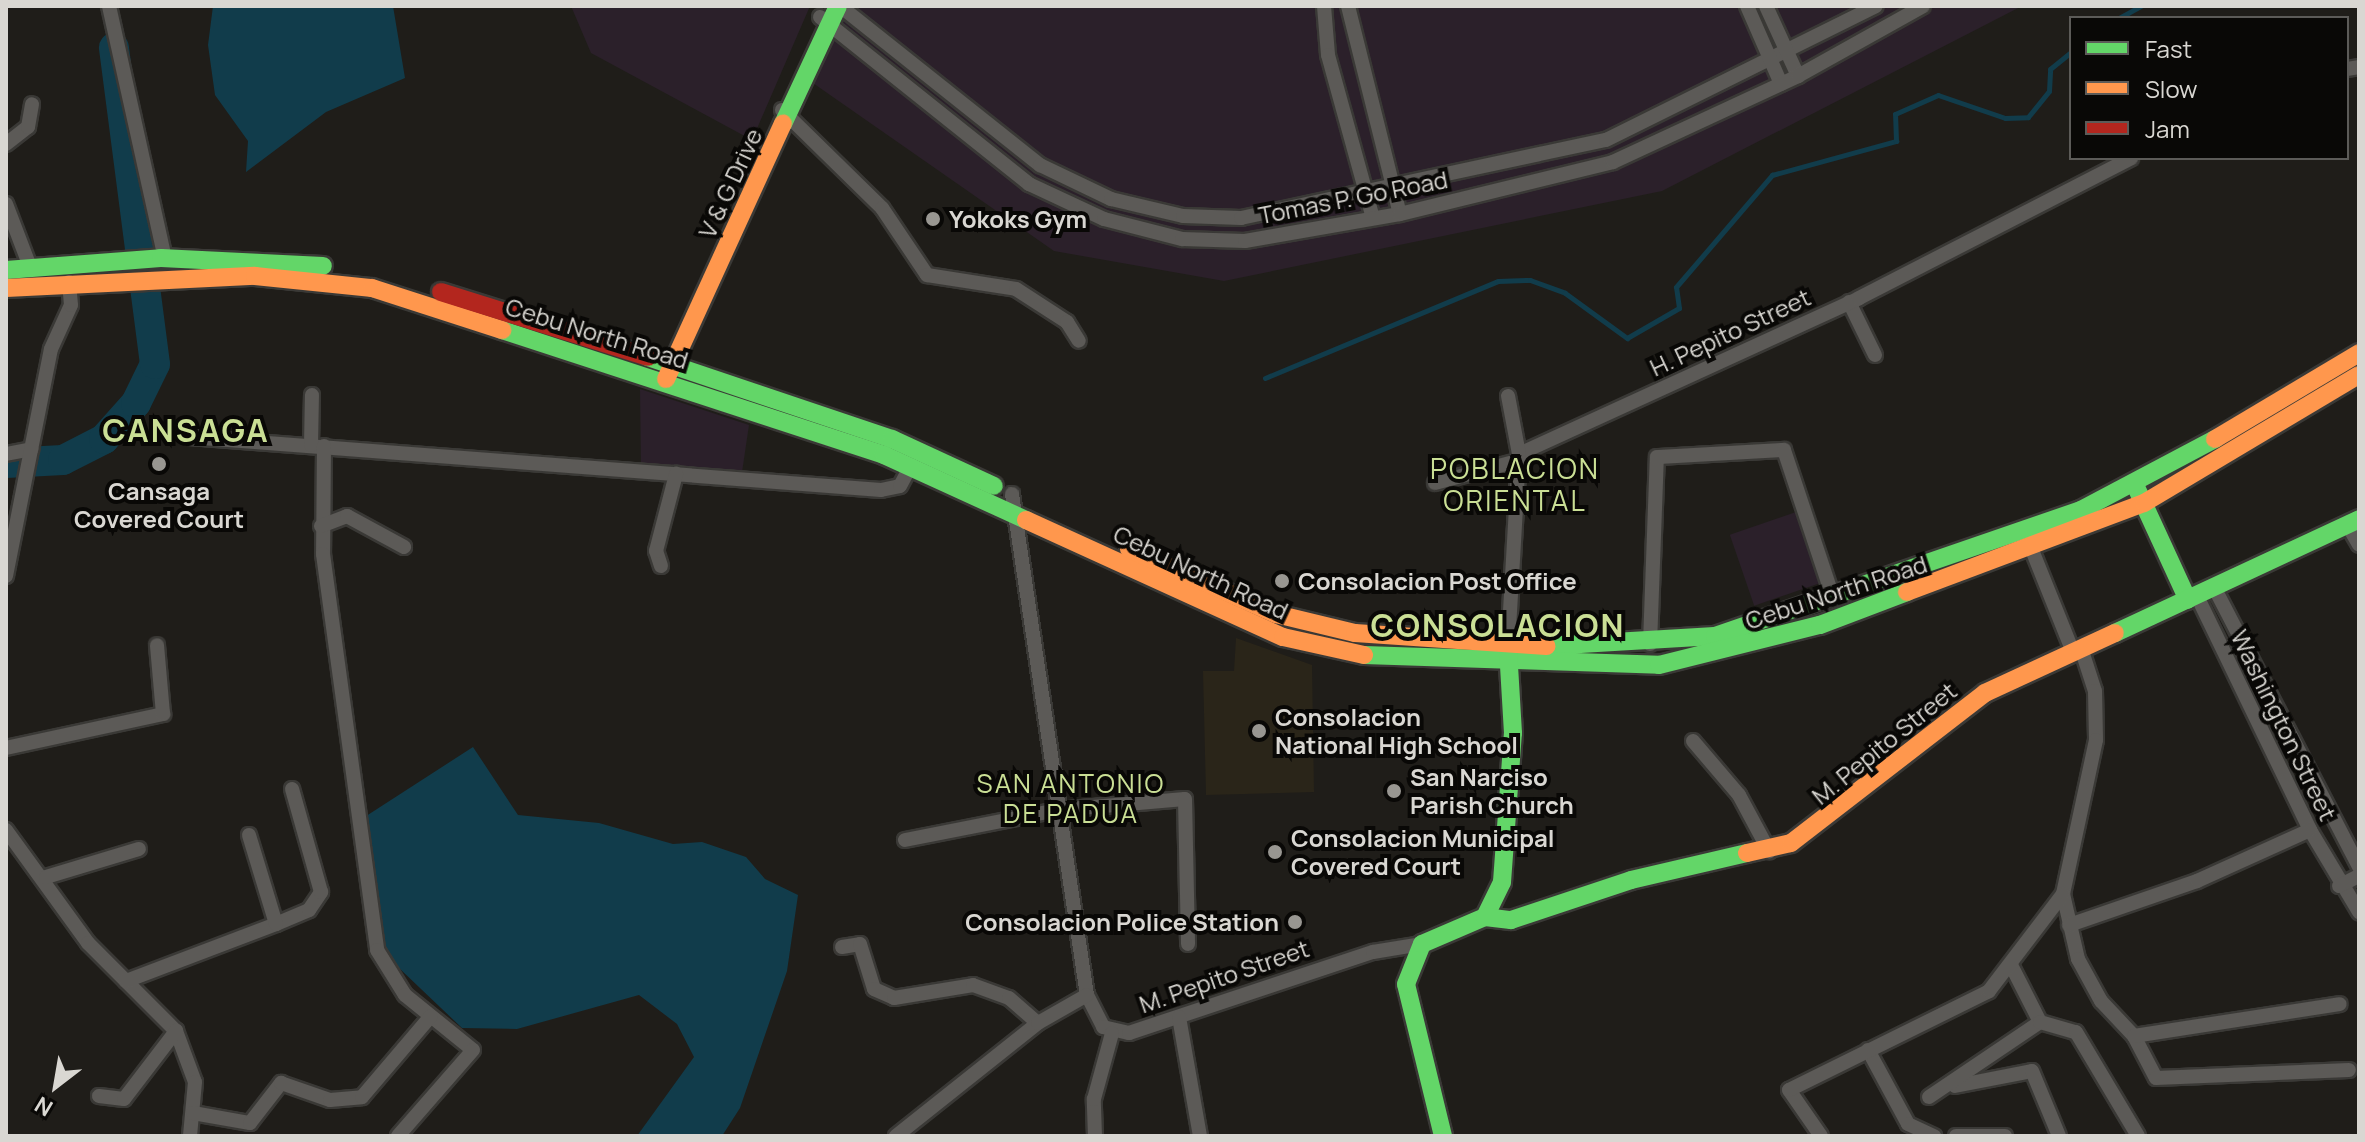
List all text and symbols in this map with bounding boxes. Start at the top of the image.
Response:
legend [2069,16,2349,160]
text: Fast [2145,32,2192,65]
text: Slow [2145,72,2198,105]
text: Jam [2145,112,2190,145]
street label: V & G Drive [692,124,768,242]
street label: Tomas P. Go Road [1256,165,1450,229]
place label: Yokoks Gym [949,205,1087,233]
marker: Yokoks Gym [924,210,942,228]
street label: H. Pepito Street [1645,282,1815,382]
street label: Cebu North Road [502,292,692,374]
district label: CANSAGA [102,411,270,449]
district label: POBLACION ORIENTAL [1430,451,1600,517]
marker: Cansaga Covered Court [150,455,168,473]
place label: Cansaga Covered Court [74,477,244,533]
street label: Cebu North Road [1109,519,1293,625]
street label: Cebu North Road [1742,549,1930,635]
place label: Consolacion Post Office [1298,567,1577,595]
marker: Consolacion Post Office [1273,572,1291,590]
district label: CONSOLACION [1370,606,1626,644]
street label: Washington Street [2225,625,2343,825]
street label: M. Pepito Street [1806,676,1962,810]
place label: Consolacion National High School [1275,703,1518,759]
marker: Consolacion National High School [1250,722,1268,740]
place label: San Narciso Parish Church [1410,763,1574,819]
district label: SAN ANTONIO DE PADUA [977,768,1165,830]
marker: San Narciso Parish Church [1385,782,1403,800]
place label: Consolacion Municipal Covered Court [1291,824,1555,880]
marker: Consolacion Municipal Covered Court [1266,843,1284,861]
place label: Consolacion Police Station [965,908,1279,936]
marker: Consolacion Police Station [1286,913,1304,931]
street label: M. Pepito Street [1135,933,1313,1019]
north arrow [16,1046,96,1126]
text: N [29,1090,58,1124]

